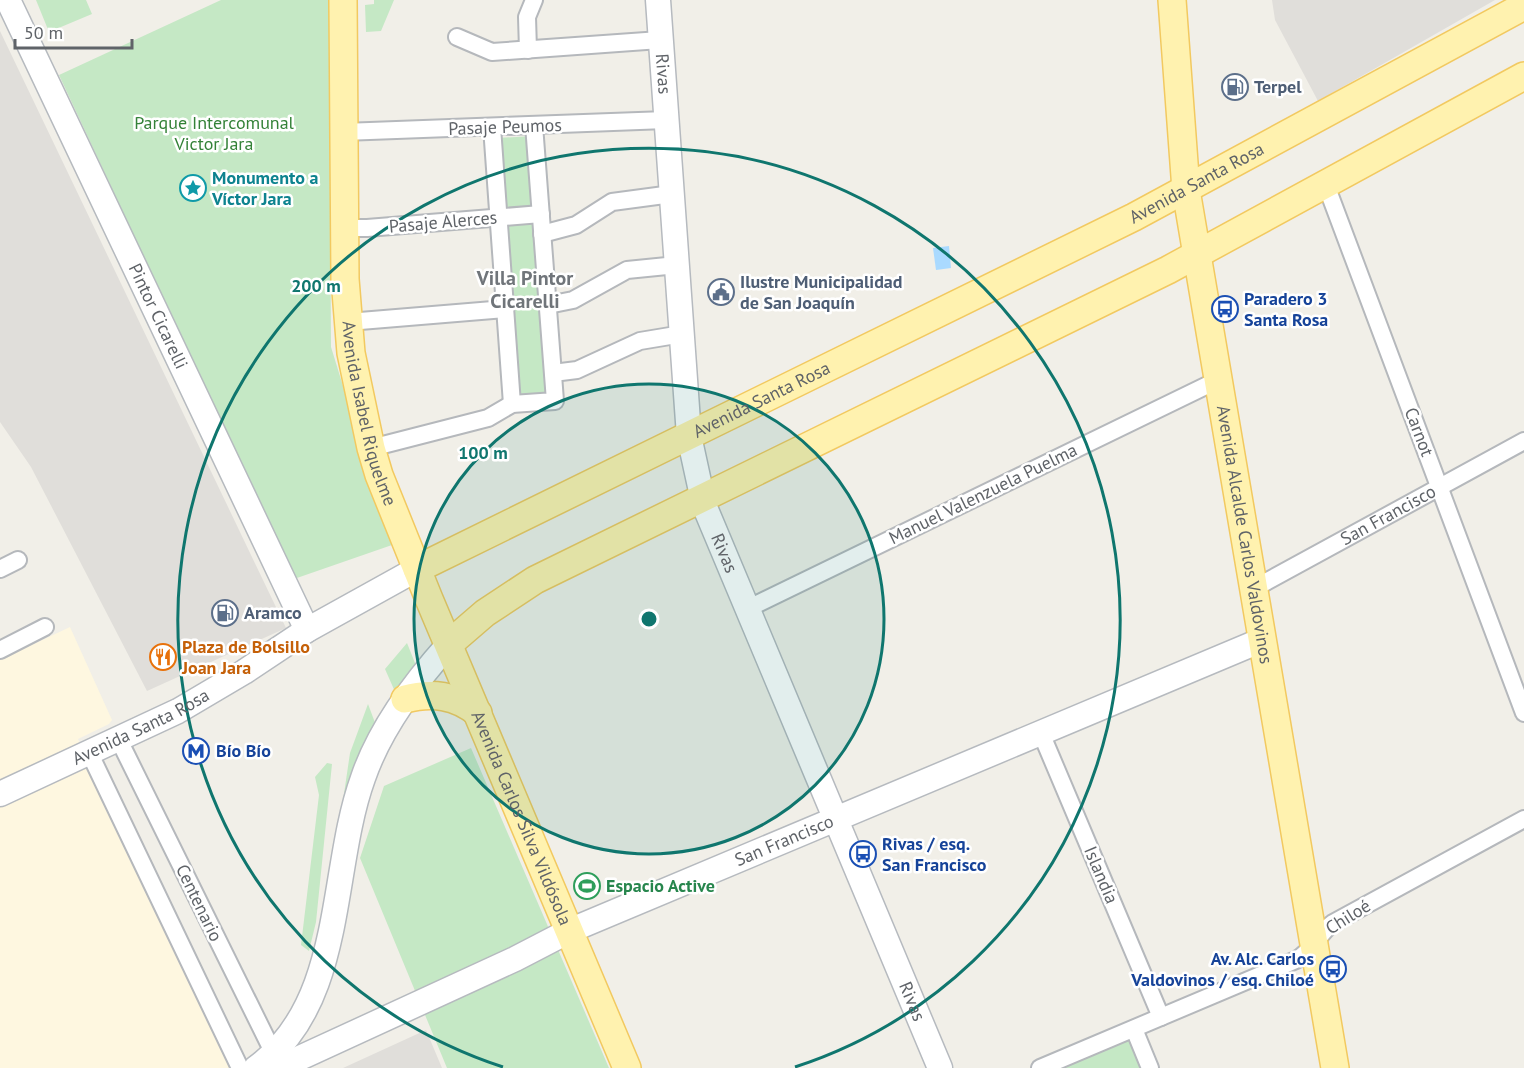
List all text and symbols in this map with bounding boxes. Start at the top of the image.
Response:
scale bar [15,12,132,50]
text: 50 m [24,21,63,44]
street label: Rivas [651,53,677,95]
fuel station icon: Terpel [1220,72,1250,102]
place label: Terpel [1254,75,1302,98]
park label: Parque Intercomunal Victor Jara [134,111,295,155]
street label: Pasaje Peumos [448,113,562,140]
street label: Avenida Santa Rosa [1125,137,1268,228]
place label: Monumento a Víctor Jara [211,166,318,210]
place icon: Monumento a Víctor Jara [178,173,208,203]
street label: Pasaje Alerces [388,205,498,238]
street label: Pintor Cicarelli [124,260,193,372]
district label: Villa Pintor Cicarelli [476,265,573,314]
place label: Ilustre Municipalidad de San Joaquín [740,270,903,314]
text: 200 m [291,274,341,297]
public building icon: Ilustre Municipalidad de San Joaquín [706,277,736,307]
place label: Paradero 3 Santa Rosa [1244,287,1328,331]
bus stop icon: Paradero 3 Santa Rosa [1210,294,1240,324]
street label: Avenida Isabel Riquelme [337,320,402,509]
street label: Avenida Santa Rosa [689,356,834,443]
street label: Avenida Alcalde Carlos Valdovinos [1212,403,1278,666]
street label: Carnot [1400,404,1439,460]
street label: Manuel Valenzuela Puelma [885,438,1081,549]
text: 100 m [458,441,508,464]
street label: San Francisco [1336,479,1440,550]
street label: Rivas [706,530,743,576]
fuel station icon: Aramco [210,598,240,628]
place label: Aramco [244,601,302,624]
centre of rings [639,609,659,629]
place label: Plaza de Bolsillo Joan Jara [181,635,310,679]
restaurant icon: Plaza de Bolsillo Joan Jara [148,642,178,672]
street label: Avenida Santa Rosa [68,683,213,770]
street label: Avenida Carlos Silva Vildósola [466,707,577,929]
metro station icon: Bío Bío [181,736,211,766]
place label: Bío Bío [216,739,271,762]
street label: San Francisco [731,809,837,871]
place label: Rivas / esq. San Francisco [882,832,987,876]
bus stop icon: Rivas / esq. San Francisco [848,839,878,869]
street label: Islandia [1079,843,1124,907]
street label: Centenario [171,860,228,945]
sports icon: Espacio Active [572,871,602,901]
place label: Espacio Active [606,874,715,897]
street label: Chiloé [1321,894,1375,939]
place label: Av. Alc. Carlos Valdovinos / esq. Chiloé [1130,947,1314,991]
bus stop icon: Av. Alc. Carlos Valdovinos / esq. Chiloé [1318,954,1348,984]
street label: Rivas [894,978,931,1024]

